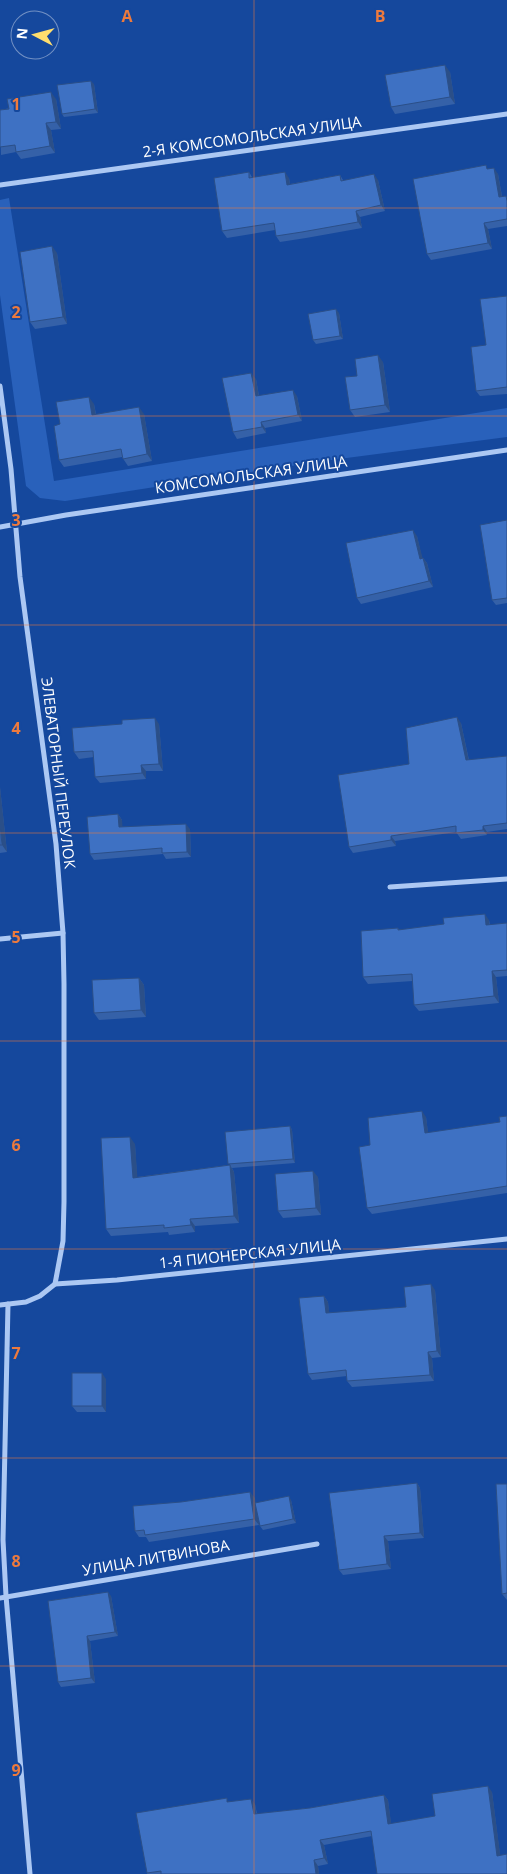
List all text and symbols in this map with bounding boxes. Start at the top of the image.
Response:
text: A [121,5,133,27]
text: B [375,5,385,27]
north arrow [10,10,60,60]
text: N [12,27,32,40]
text: 1 [11,93,21,115]
street label: 2-Я КОМСОМОЛЬСКАЯ УЛИЦА [141,111,363,161]
text: 2 [11,301,21,323]
street label: КОМСОМОЛЬСКАЯ УЛИЦА [153,451,349,497]
text: 3 [11,509,21,531]
street label: ЭЛЕВАТОРНЫЙ ПЕРЕУЛОК [37,676,81,871]
text: 4 [11,717,21,739]
text: 5 [11,926,21,948]
text: 6 [11,1134,21,1156]
street label: 1-Я ПИОНЕРСКАЯ УЛИЦА [158,1233,342,1272]
text: 7 [11,1342,21,1364]
street label: УЛИЦА ЛИТВИНОВА [81,1534,231,1580]
text: 8 [11,1550,21,1572]
text: 9 [11,1759,21,1781]

